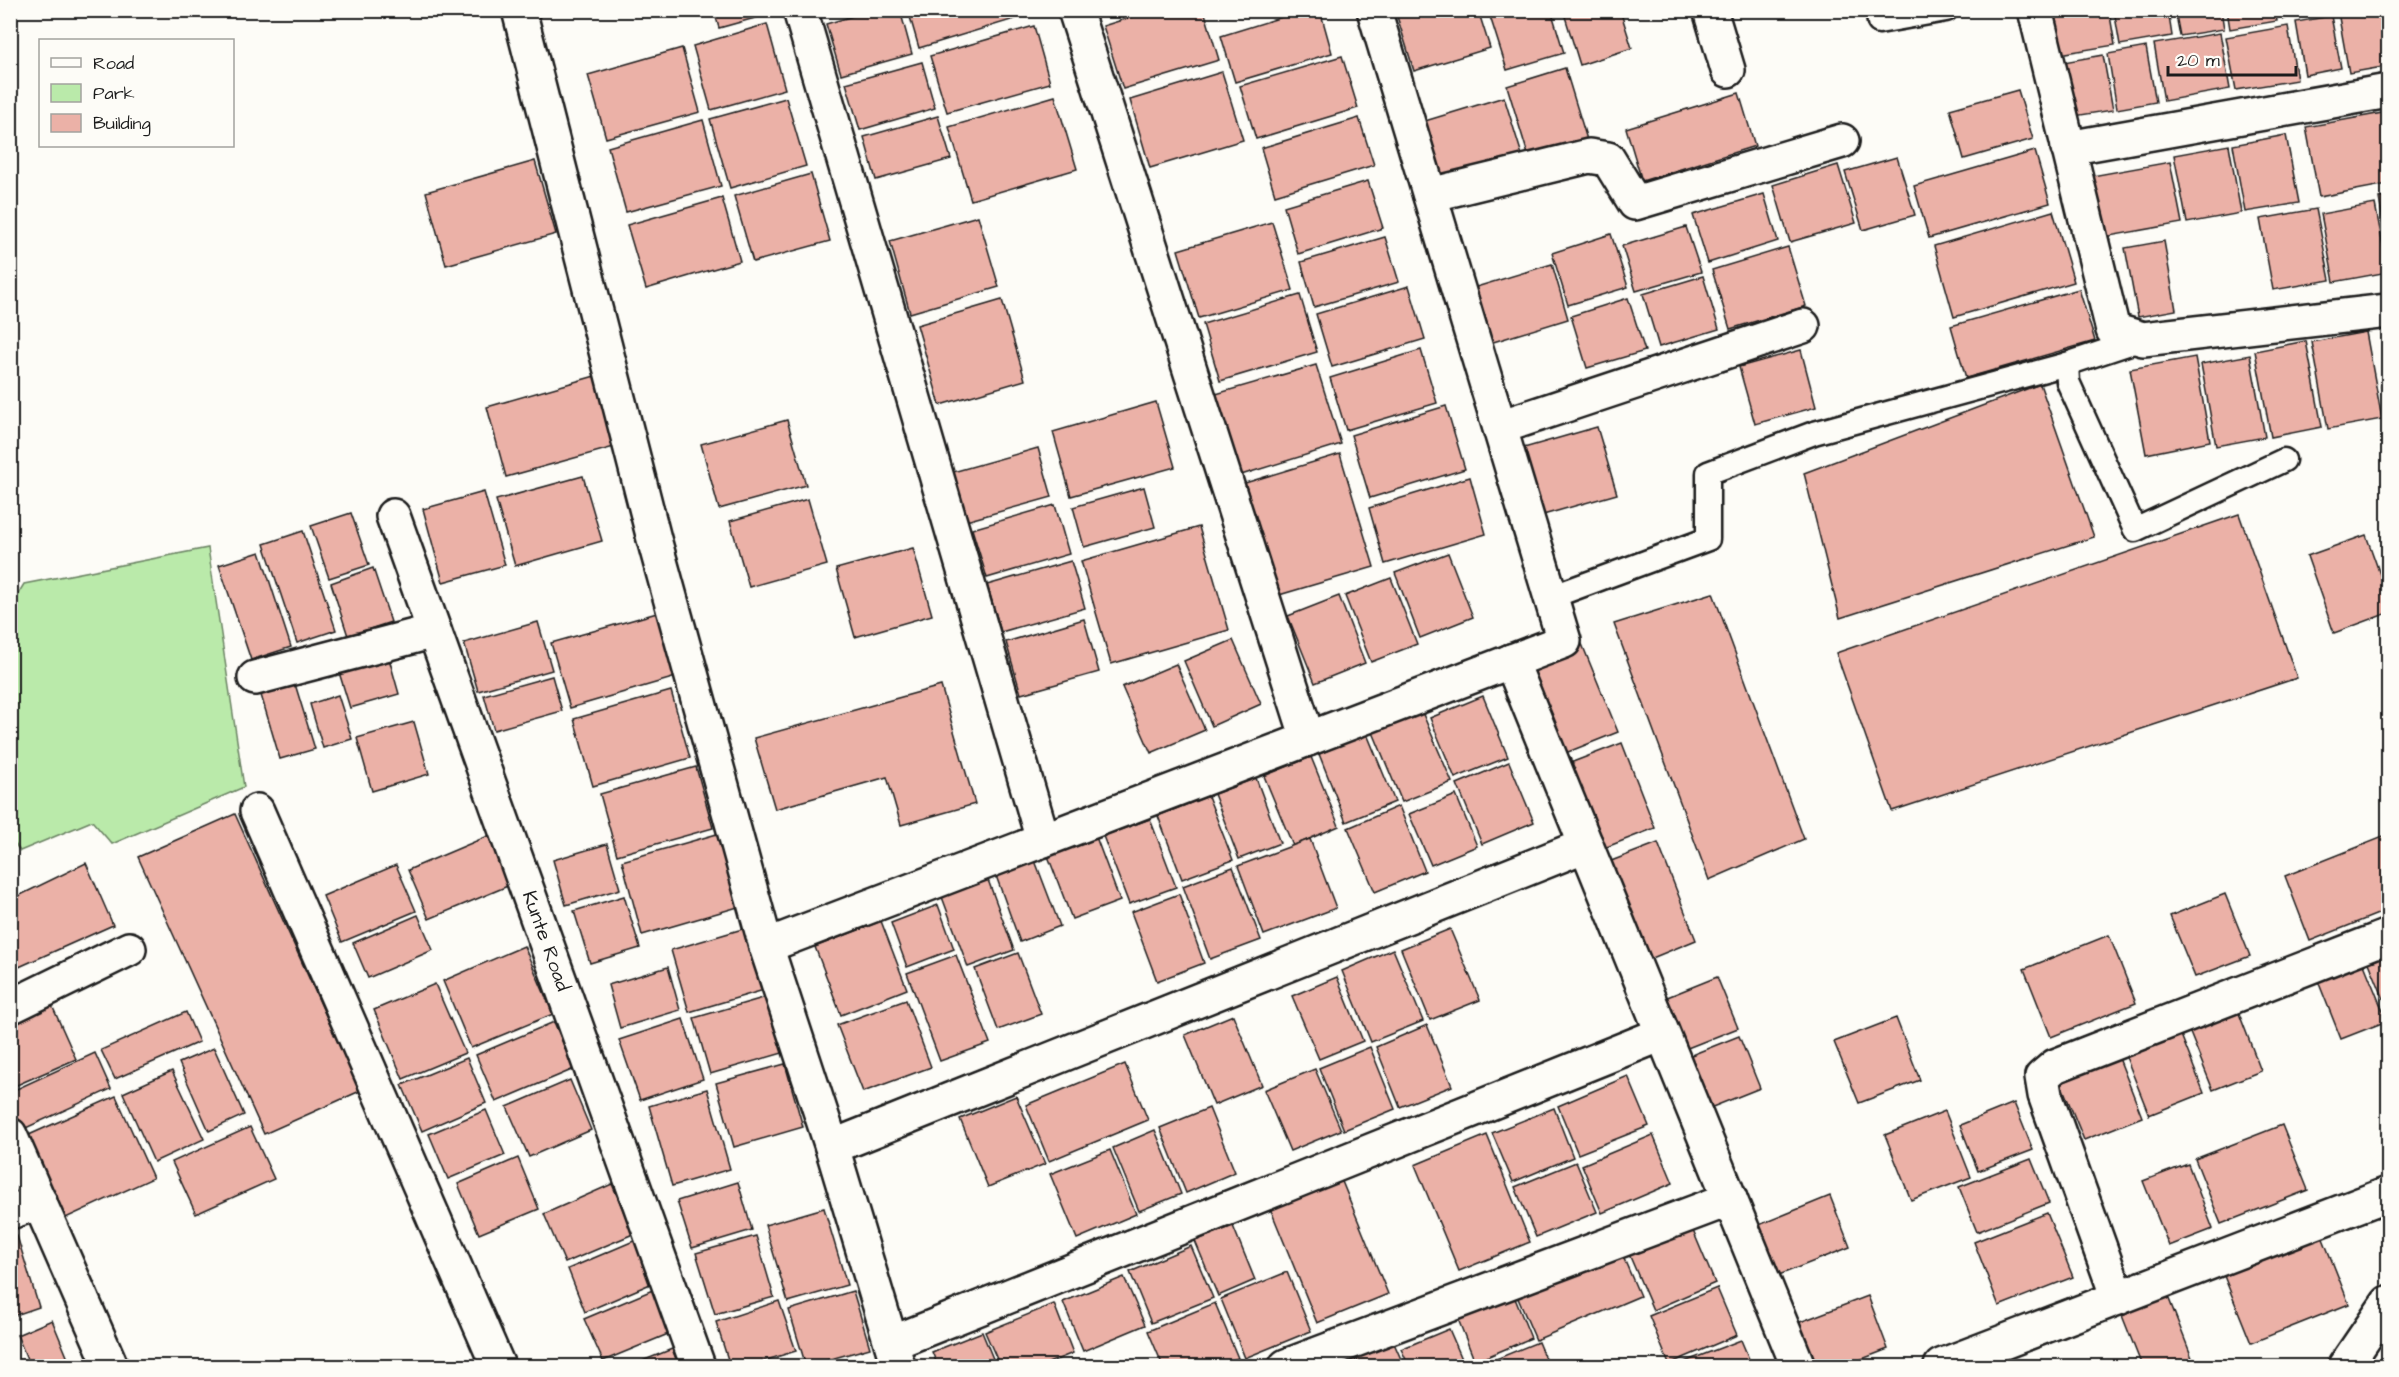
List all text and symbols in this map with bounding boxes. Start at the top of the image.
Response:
legend [39,39,234,147]
scale bar [2168,39,2296,77]
text: 20 m [2177,48,2220,73]
text: Road [93,51,134,76]
text: Park [93,81,135,106]
text: Building [93,111,151,137]
street label: Kunte Road [515,887,577,995]

